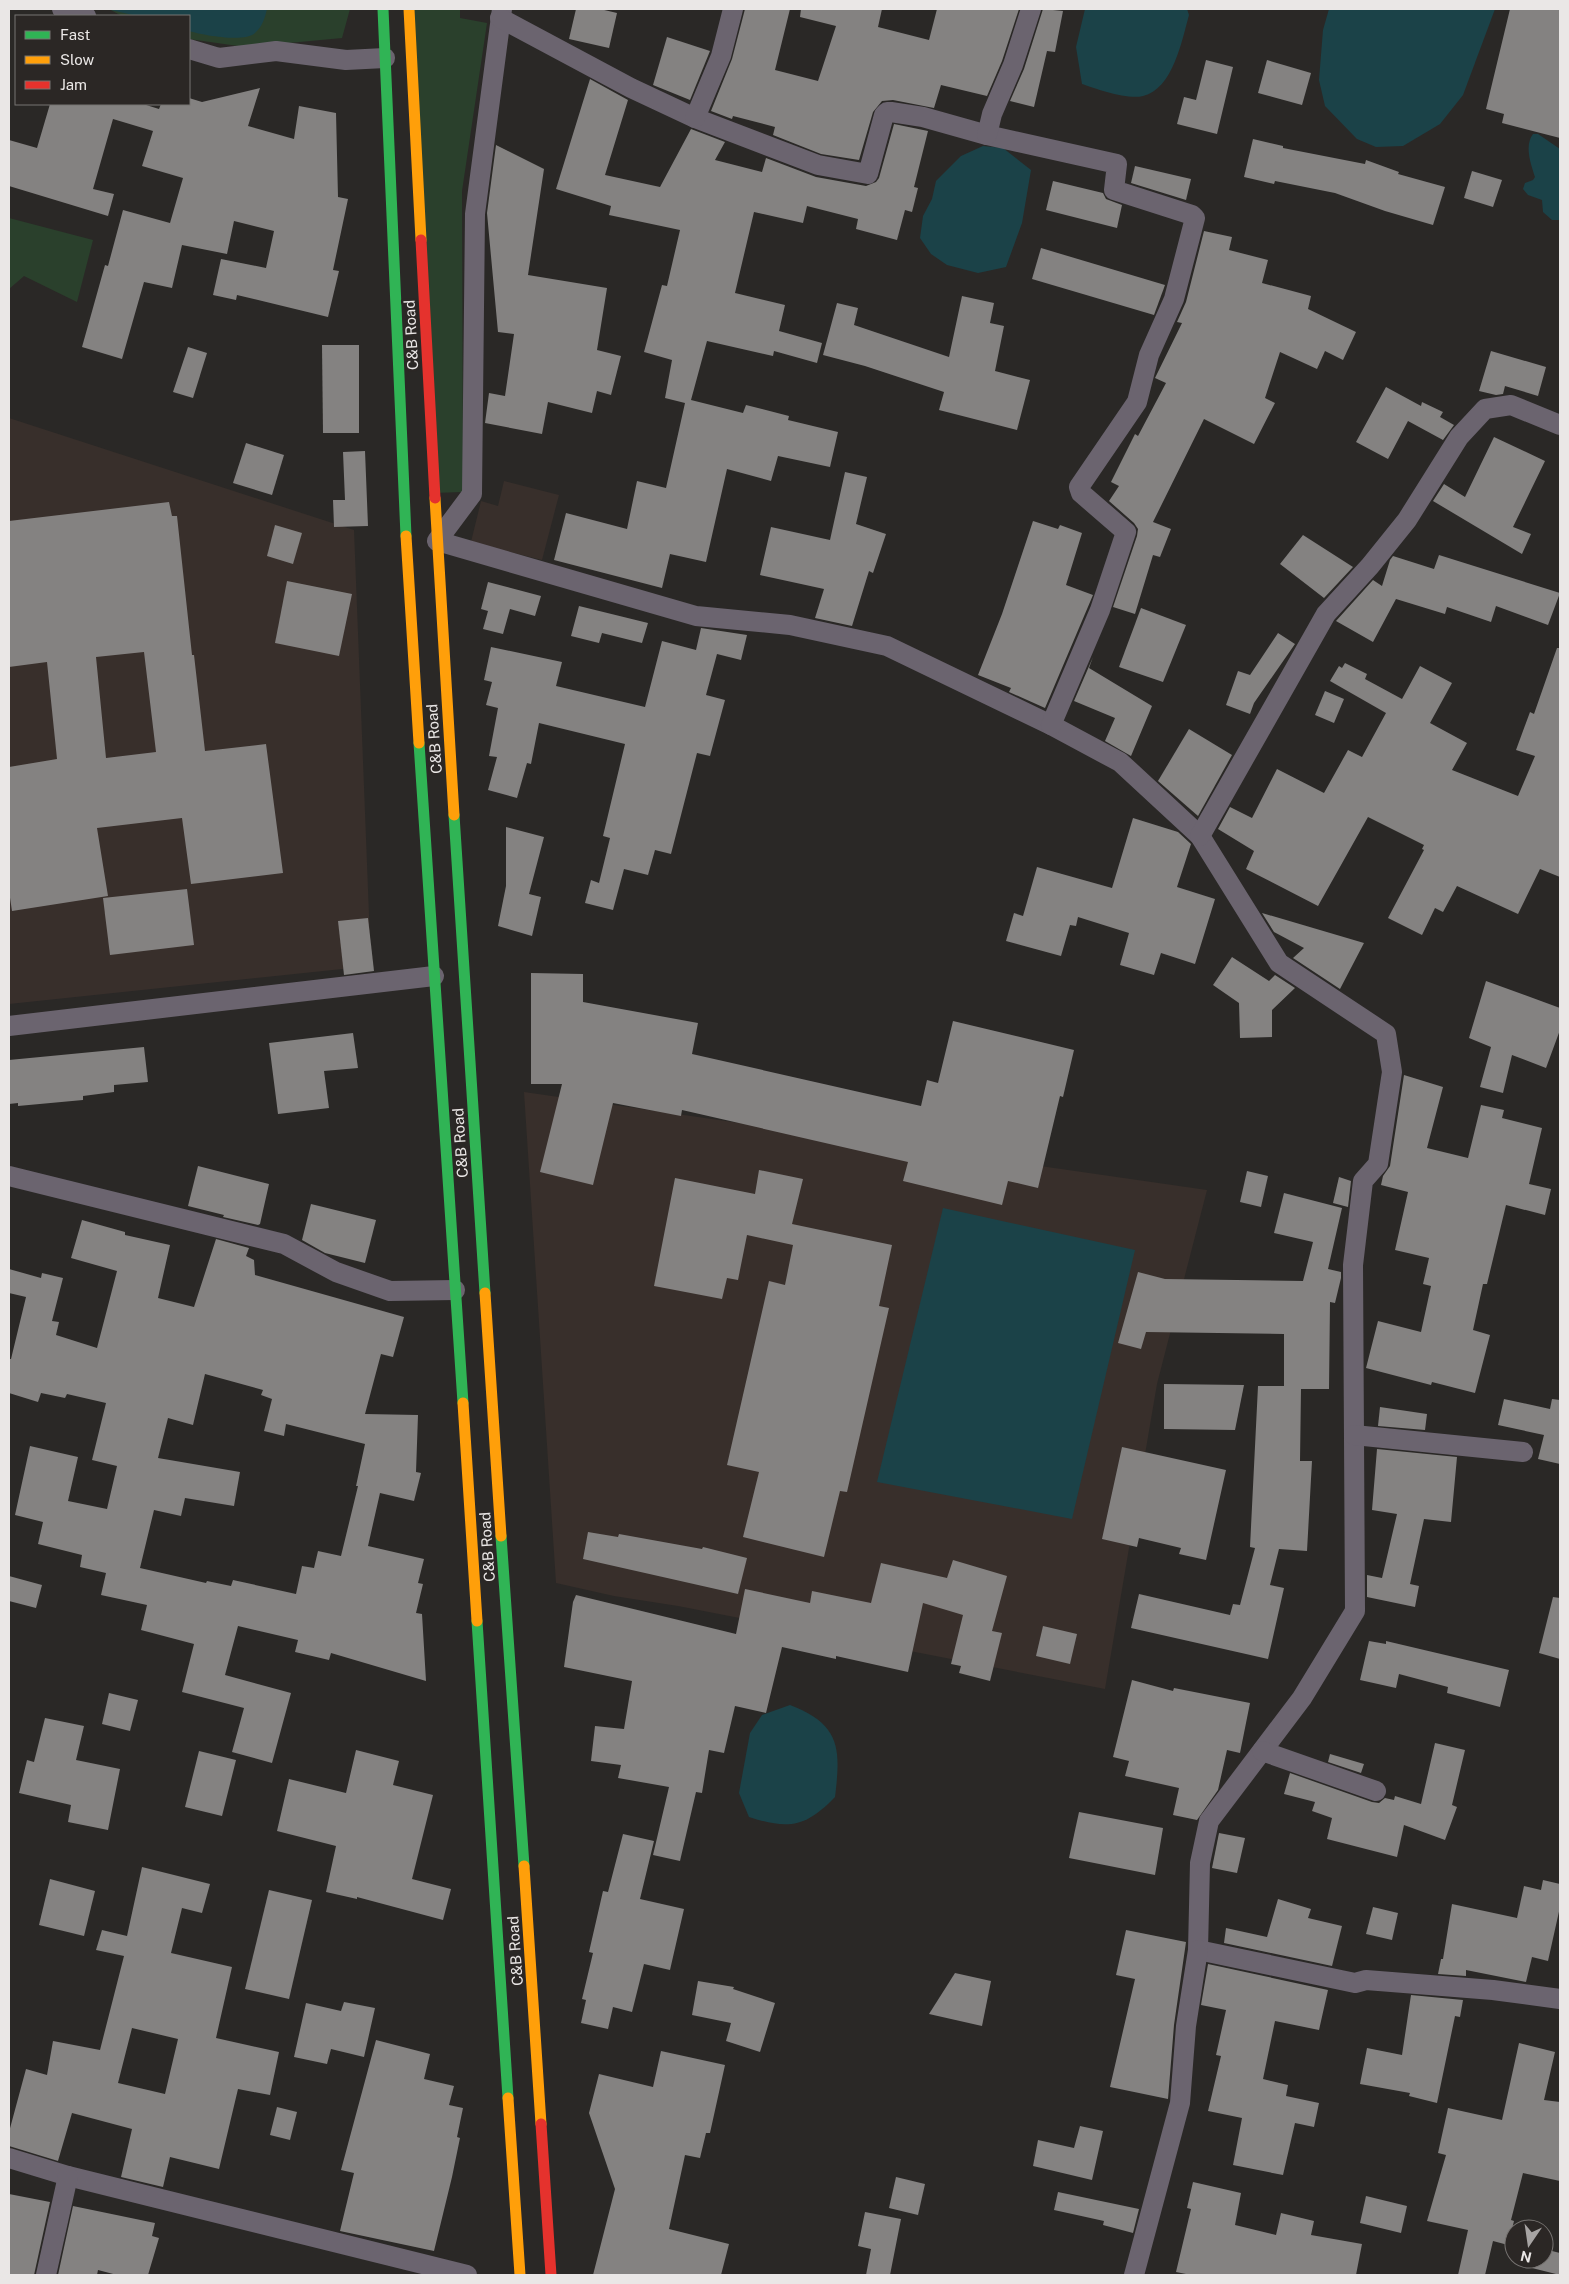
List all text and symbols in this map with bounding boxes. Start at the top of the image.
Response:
legend [15,15,190,105]
text: Fast [60,26,90,43]
text: Slow [60,51,95,68]
text: Jam [60,76,87,93]
street label: C&B Road [401,300,421,370]
street label: C&B Road [423,703,445,775]
street label: C&B Road [449,1107,471,1179]
street label: C&B Road [476,1511,498,1583]
street label: C&B Road [504,1915,526,1987]
north arrow [1504,2219,1554,2269]
text: N [1519,2248,1533,2266]

